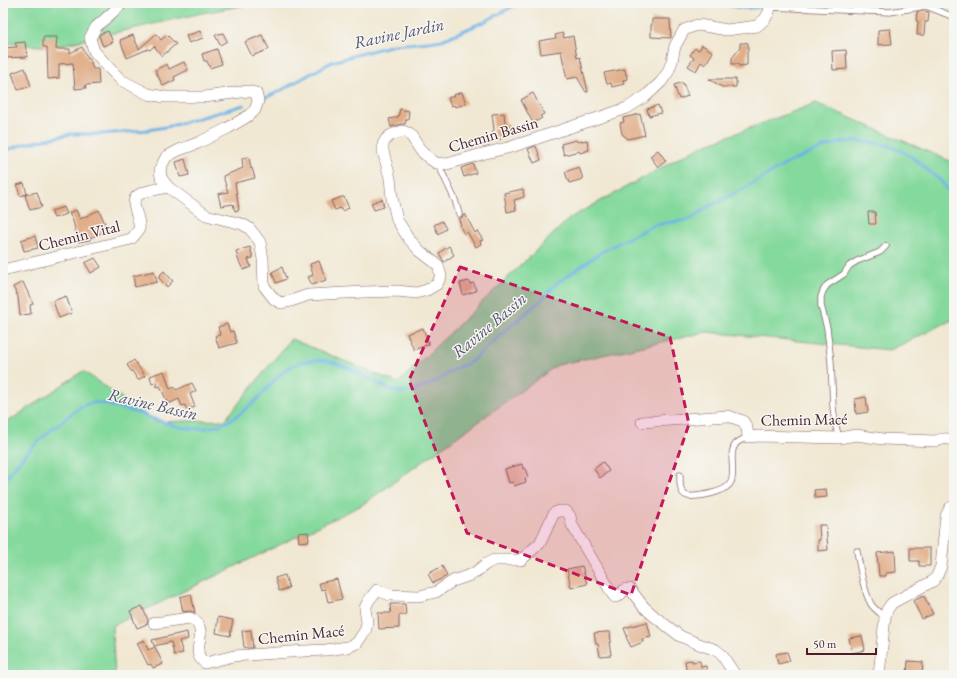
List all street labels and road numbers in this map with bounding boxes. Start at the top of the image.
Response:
street label: Chemin Bassin [446,112,541,157]
street label: Chemin Vital [36,215,122,256]
street label: Chemin Macé [760,408,848,431]
street label: Chemin Macé [257,620,345,649]

